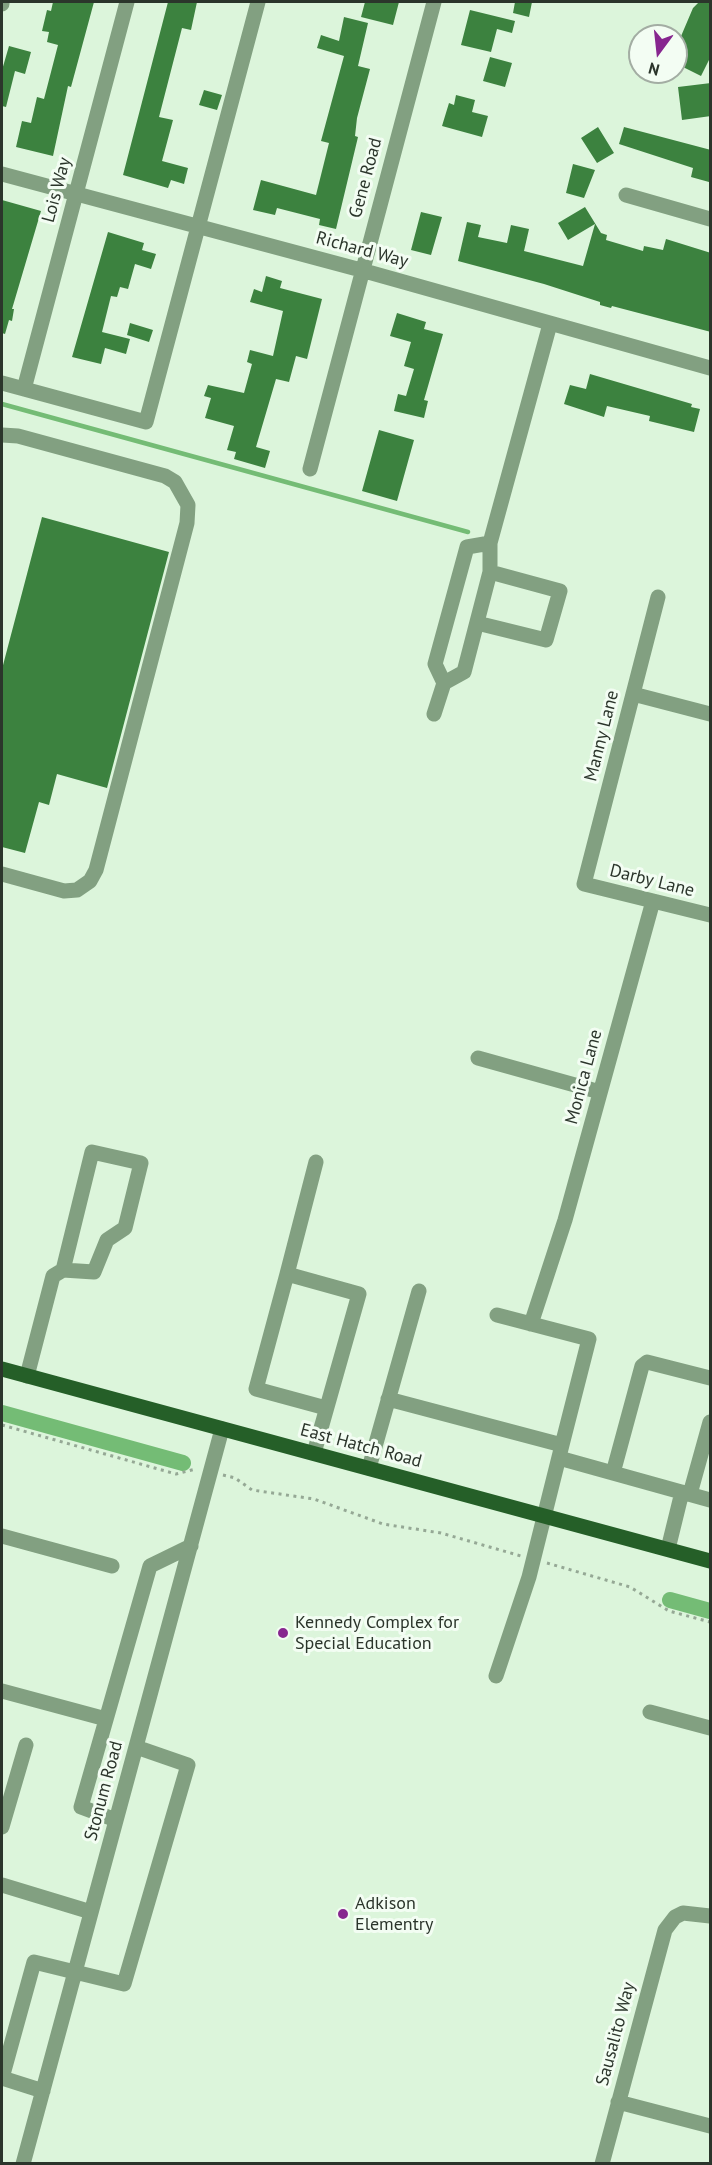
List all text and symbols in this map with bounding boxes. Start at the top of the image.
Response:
north arrow [628,24,688,84]
text: N [646,58,662,80]
street label: Gene Road [345,136,387,220]
street label: Lois Way [38,155,76,225]
street label: Richard Way [314,227,410,273]
street label: Manny Lane [580,688,624,784]
street label: Darby Lane [607,860,697,902]
street label: Monica Lane [561,1027,607,1127]
street label: East Hatch Road [298,1419,424,1473]
place label: Kennedy Complex for Special Education [295,1612,459,1654]
marker: Kennedy Complex for Special Education [276,1626,290,1640]
street label: Stonum Road [80,1739,128,1843]
place label: Adkison Elementry [355,1893,433,1936]
marker: Adkison Elementry [336,1907,350,1921]
street label: Sausalito Way [592,1980,640,2088]

